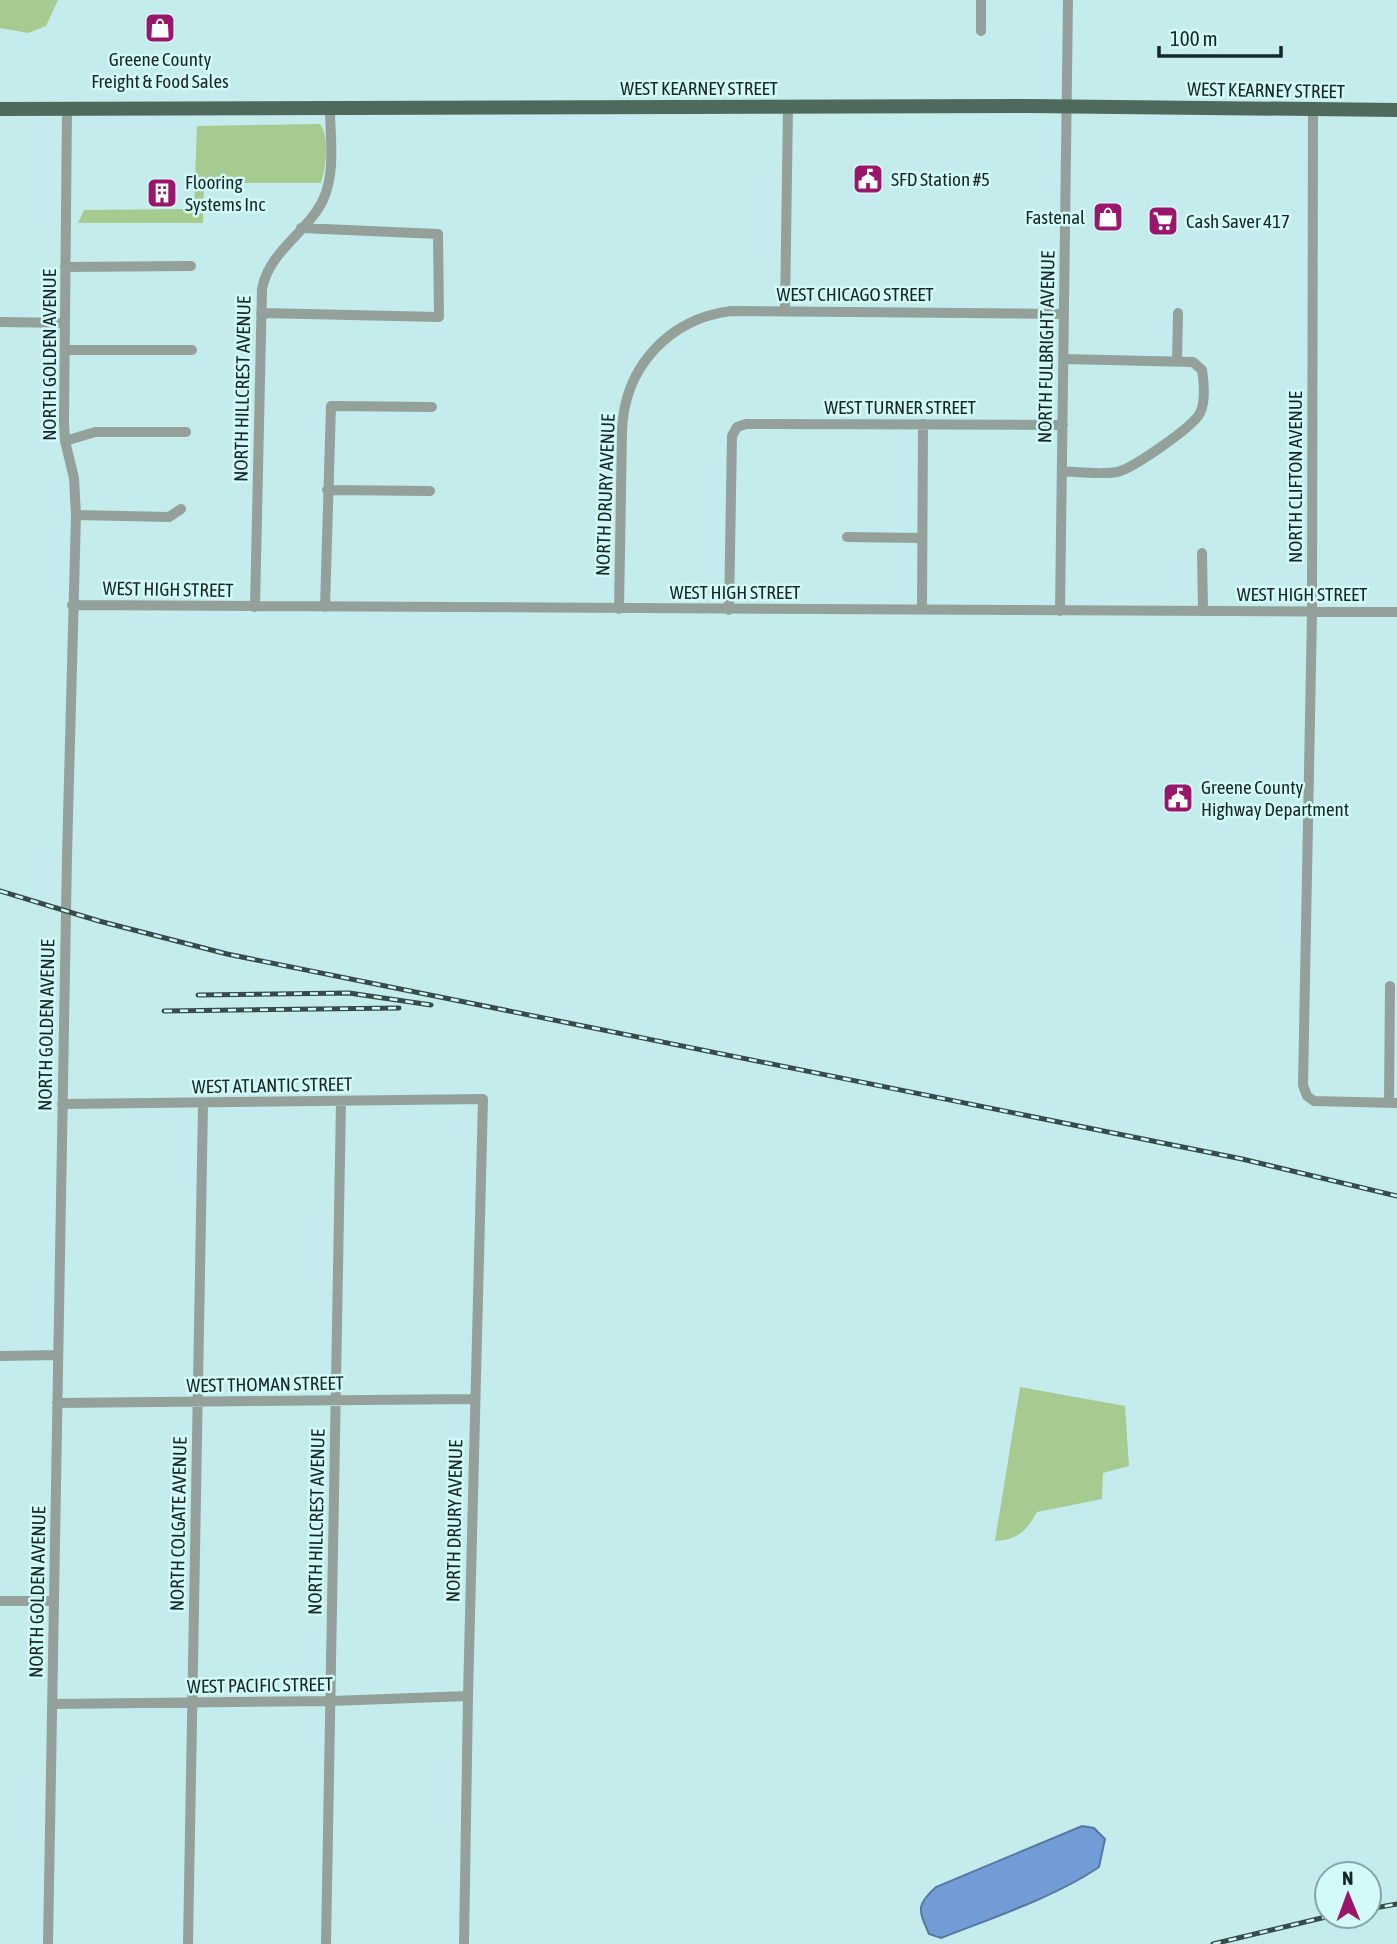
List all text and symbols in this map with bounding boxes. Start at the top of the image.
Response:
shop icon: Greene County Freight & Food Sales [143,11,177,45]
scale bar [1159,14,1282,58]
text: 100 m [1170,26,1218,50]
place label: Greene County Freight & Food Sales [91,48,229,92]
street label: WEST KEARNEY STREET [620,77,779,99]
street label: WEST KEARNEY STREET [1187,78,1346,102]
public building icon: SFD Station #5 [851,162,885,196]
place label: SFD Station #5 [891,168,990,190]
place label: Flooring Systems Inc [185,171,266,215]
building icon: Flooring Systems Inc [145,176,179,210]
shop icon: Fastenal [1091,200,1125,234]
supermarket icon: Cash Saver 417 [1146,204,1180,238]
place label: Fastenal [1025,206,1085,228]
place label: Cash Saver 417 [1186,210,1290,232]
street label: NORTH FULBRIGHT AVENUE [1033,251,1059,443]
street label: NORTH GOLDEN AVENUE [38,269,60,441]
street label: WEST CHICAGO STREET [776,283,934,305]
street label: NORTH HILLCREST AVENUE [229,296,255,482]
street label: NORTH CLIFTON AVENUE [1284,391,1306,563]
street label: WEST TURNER STREET [824,396,976,418]
street label: NORTH DRURY AVENUE [591,413,619,577]
street label: WEST HIGH STREET [102,577,234,601]
street label: WEST HIGH STREET [670,581,801,603]
street label: WEST HIGH STREET [1237,583,1368,605]
place label: Greene County Highway Department [1201,776,1349,820]
public building icon: Greene County Highway Department [1161,781,1195,815]
street label: NORTH GOLDEN AVENUE [34,939,58,1111]
street label: WEST ATLANTIC STREET [192,1073,353,1097]
street label: WEST THOMAN STREET [186,1372,345,1396]
street label: NORTH HILLCREST AVENUE [303,1429,329,1615]
street label: NORTH COLGATE AVENUE [165,1437,191,1611]
street label: NORTH DRURY AVENUE [442,1440,466,1602]
street label: NORTH GOLDEN AVENUE [25,1506,49,1678]
street label: WEST PACIFIC STREET [187,1673,334,1697]
north arrow [1313,1860,1383,1930]
text: N [1342,1867,1354,1889]

